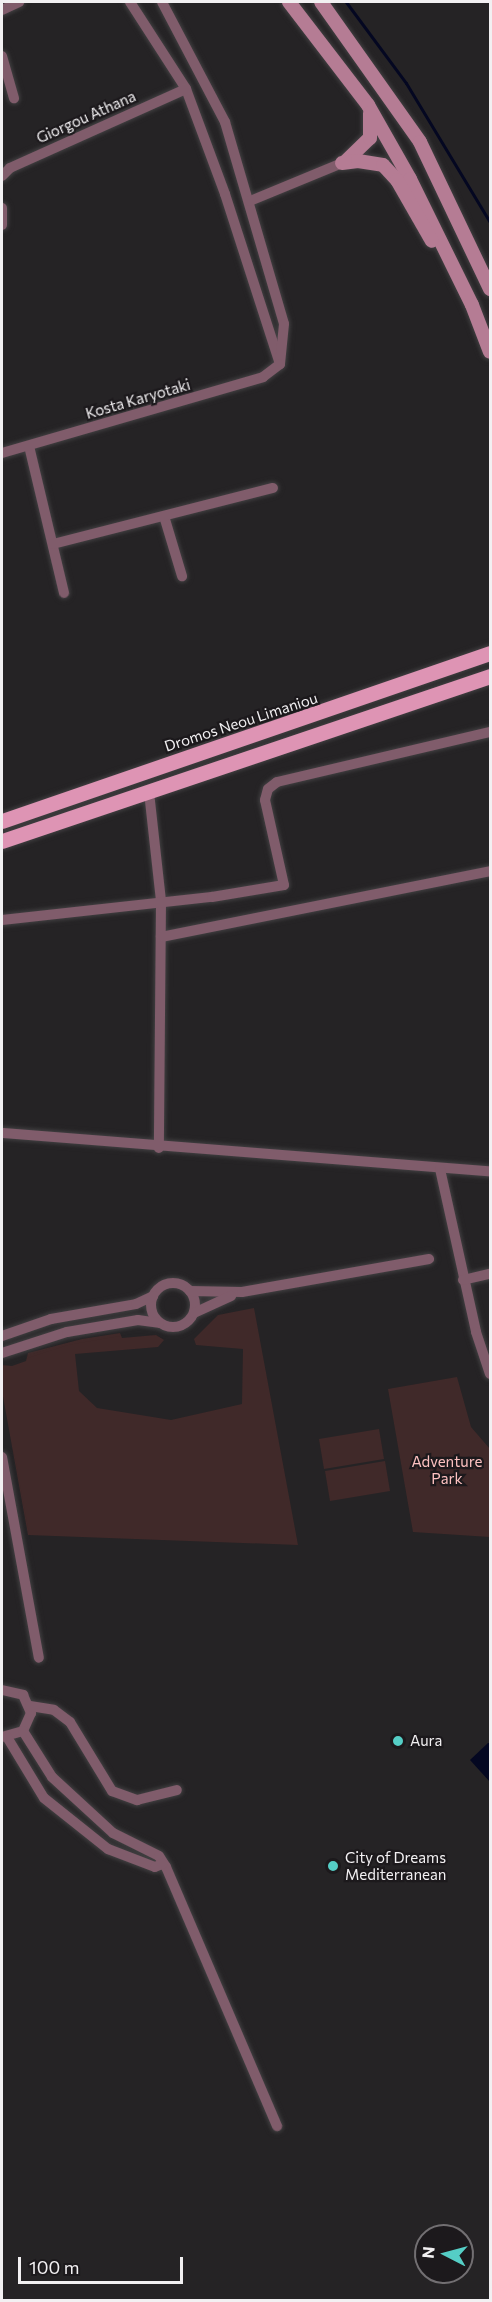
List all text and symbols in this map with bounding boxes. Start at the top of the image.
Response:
street label: Giorgou Athana [34,87,138,147]
street label: Kosta Karyotaki [84,375,192,423]
street label: Dromos Neou Limaniou [162,689,320,755]
park label: Adventure Park [412,1452,482,1487]
place label: Aura [410,1732,442,1750]
marker: Aura [391,1734,405,1748]
place label: City of Dreams Mediterranean [345,1848,446,1883]
marker: City of Dreams Mediterranean [326,1859,340,1873]
north arrow [414,2224,474,2284]
scale bar [21,2245,186,2283]
text: N [418,2245,438,2259]
text: 100 m [29,2256,79,2278]

